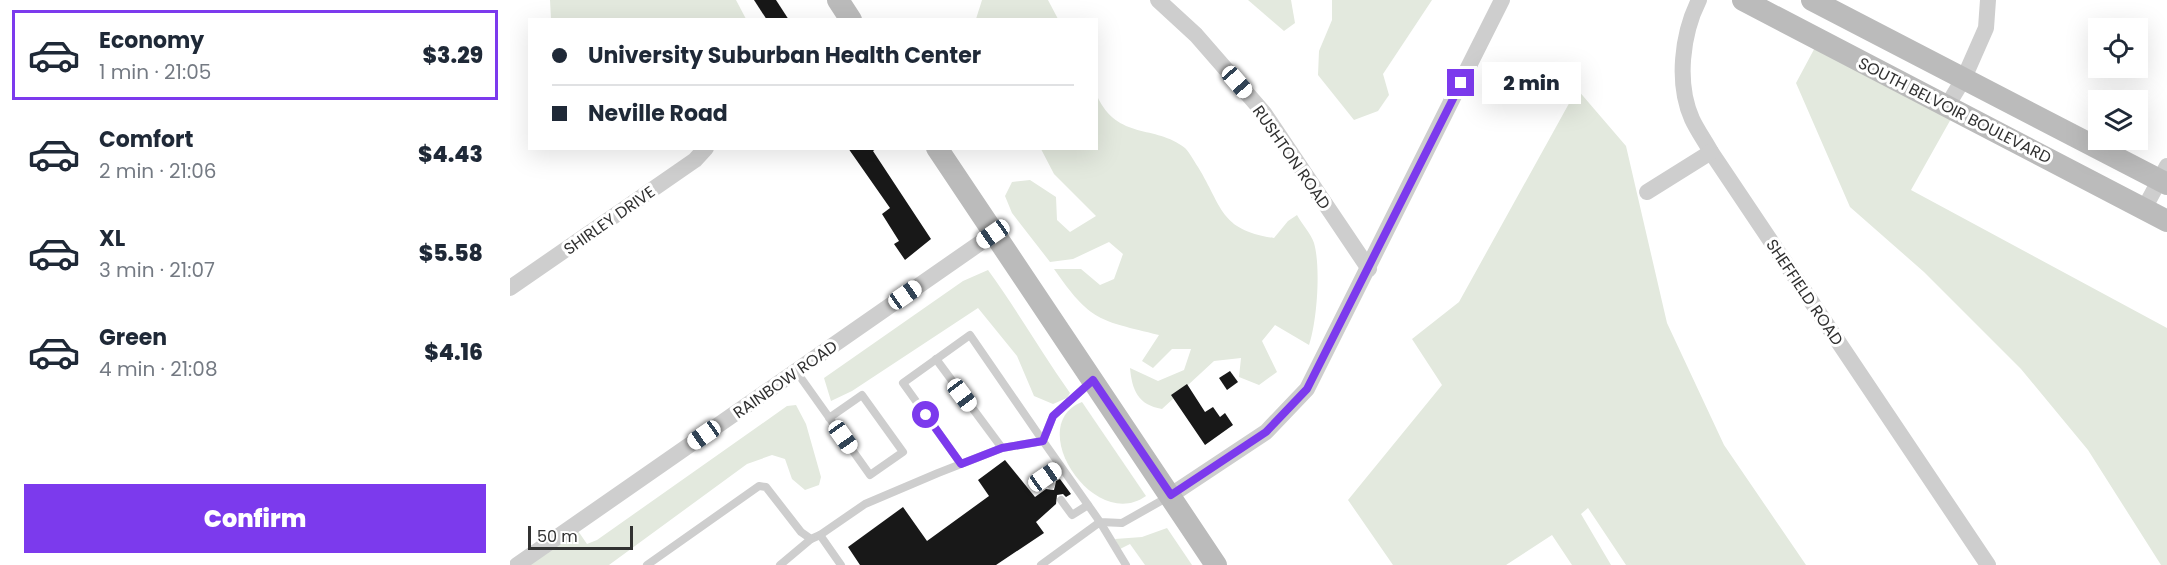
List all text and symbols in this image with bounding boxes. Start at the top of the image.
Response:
map controls [2088,18,2148,150]
button: locate [2088,18,2148,78]
text: Economy [99,25,204,56]
icon: car [27,28,81,82]
text: $3.29 [423,40,483,71]
text: University Suburban Health Center [588,40,981,71]
street label: SOUTH BELVOIR BOULEVARD [1854,52,2055,169]
text: 1 min · 21:05 [99,58,211,86]
callout: 2 min [1482,62,1581,104]
car [1218,63,1256,101]
route end [1447,69,1474,96]
text: 2 min [1503,69,1560,97]
button: layers [2088,90,2148,150]
text: Neville Road [588,98,728,129]
street label: RUSHTON ROAD [1247,101,1336,214]
text: Comfort [99,124,193,155]
icon: car [27,127,81,181]
text: $4.43 [418,139,483,170]
text: 2 min · 21:06 [99,157,217,185]
street label: SHIRLEY DRIVE [559,180,660,260]
car [973,216,1013,252]
text: XL [99,223,125,254]
icon: car [27,226,81,280]
street label: SHEFFIELD ROAD [1760,235,1849,350]
text: $5.58 [419,238,483,269]
text: 3 min · 21:07 [99,256,215,284]
car [885,277,925,313]
text: Green [99,322,167,353]
icon: car [27,325,81,379]
street label: RAINBOW ROAD [729,335,842,424]
text: $4.16 [424,337,483,368]
text: 4 min · 21:08 [99,355,218,383]
car [944,375,980,415]
route start [912,401,939,428]
car [684,417,724,453]
car [825,417,861,457]
car [1025,459,1065,495]
button: Confirm [24,484,486,553]
scale bar [528,523,633,550]
text: 50 m [537,525,578,548]

